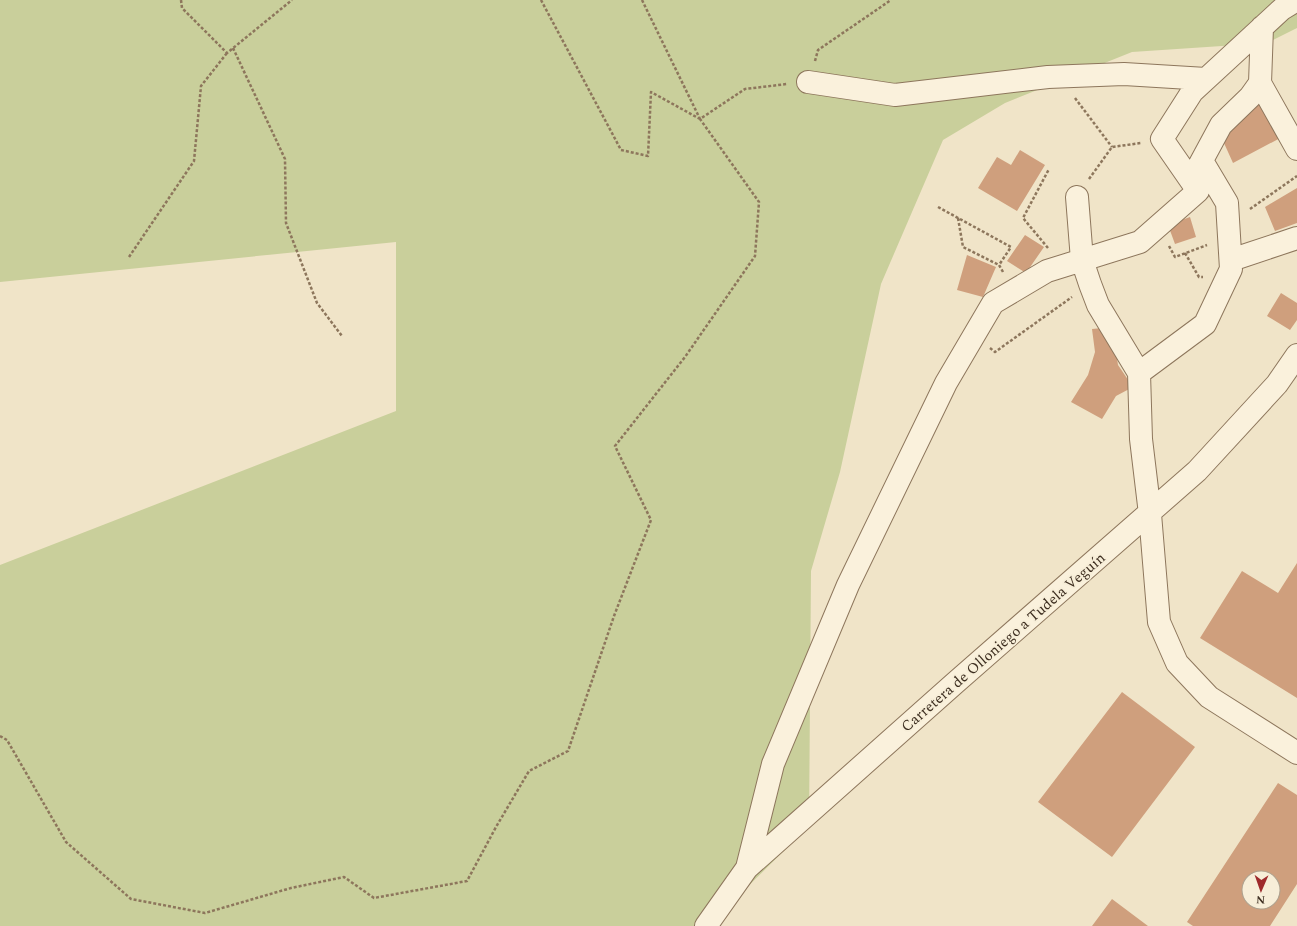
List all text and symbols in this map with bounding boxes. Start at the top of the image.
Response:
street label: Carretera de Olloniego a Tudela Veguín [896,547,1111,738]
north arrow [1241,870,1281,910]
text: N [1256,891,1265,908]

